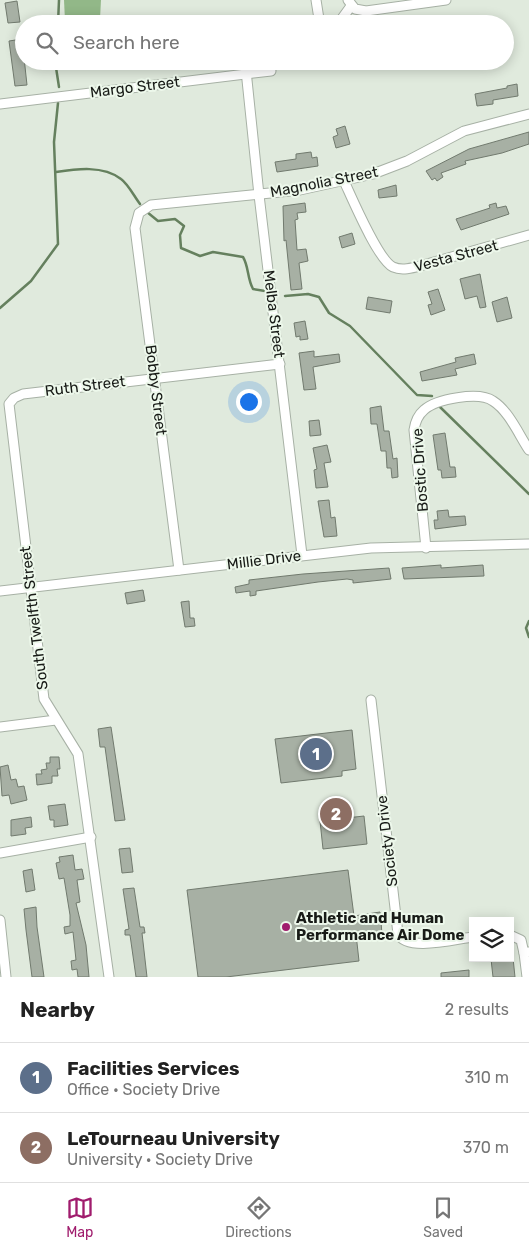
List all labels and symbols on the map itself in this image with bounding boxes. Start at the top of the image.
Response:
street label: Margo Street [89,73,181,101]
street label: Magnolia Street [269,163,380,201]
street label: Vesta Street [412,236,500,276]
street label: Melba Street [260,269,288,359]
street label: Bobby Street [142,344,171,436]
street label: Ruth Street [44,372,126,400]
your location [236,389,262,415]
street label: Bostic Drive [408,428,432,512]
street label: South Twelfth Street [16,545,52,691]
street label: Millie Drive [226,547,302,573]
pin: 1 [300,735,332,773]
street label: Society Drive [372,794,402,888]
pin: 2 [320,795,352,833]
place label: Athletic and Human Performance Air Dome [296,909,464,944]
marker: Athletic and Human Performance Air Dome [280,921,292,933]

